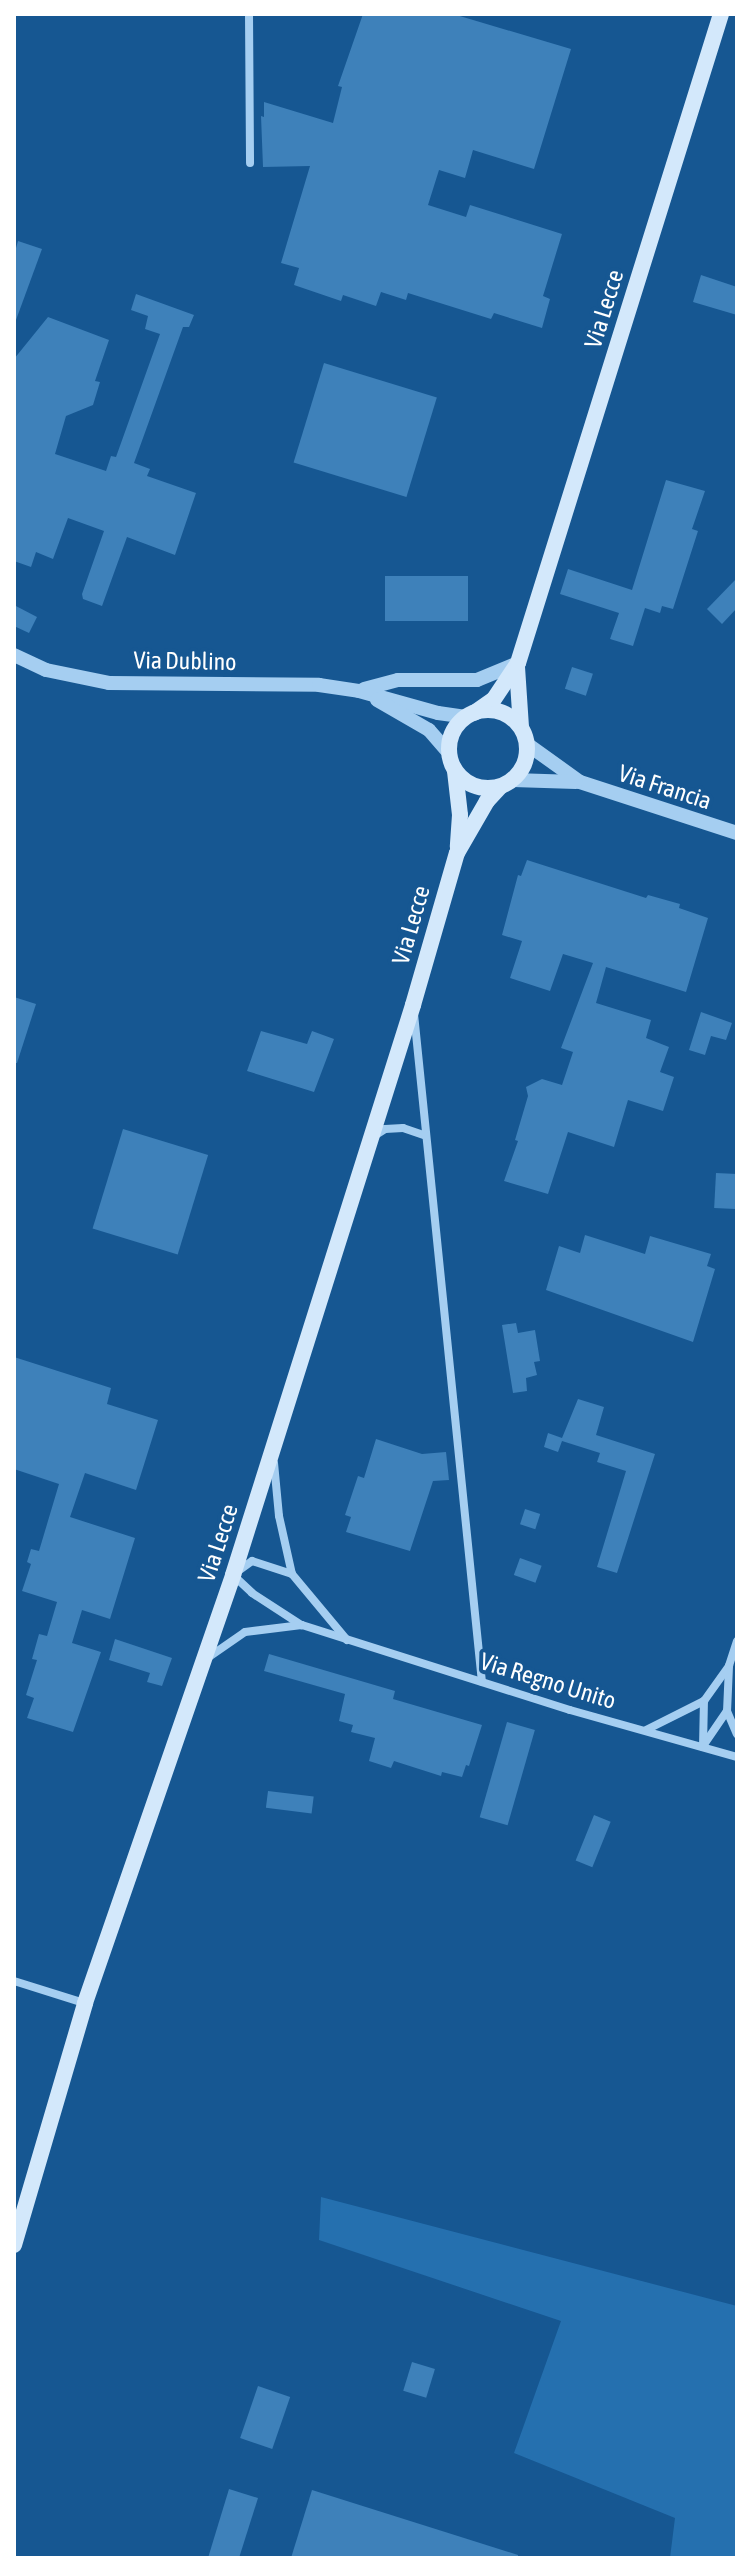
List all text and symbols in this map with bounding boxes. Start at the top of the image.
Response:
street label: Via Lecce [578,266,630,352]
street label: Via Dublino [133,646,237,676]
street label: Via Francia [615,758,715,816]
street label: Via Lecce [386,882,436,968]
street label: Via Lecce [192,1500,244,1586]
street label: Via Regno Unito [477,1647,619,1715]

